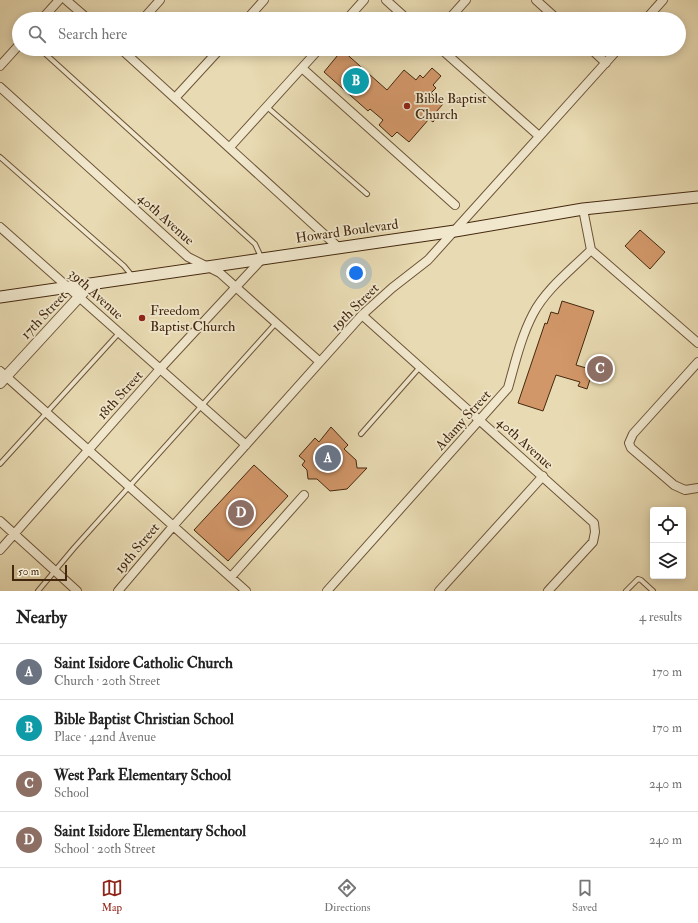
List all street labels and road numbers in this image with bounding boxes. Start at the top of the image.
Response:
street label: 40th Avenue [134,189,198,249]
street label: Howard Boulevard [295,215,400,247]
street label: 39th Avenue [65,265,127,323]
street label: 19th Street [328,279,383,334]
street label: 17th Street [17,287,71,343]
street label: 18th Street [94,367,147,423]
street label: Adamy Street [431,386,495,455]
street label: 40th Avenue [493,413,557,473]
street label: 19th Street [111,519,163,577]

